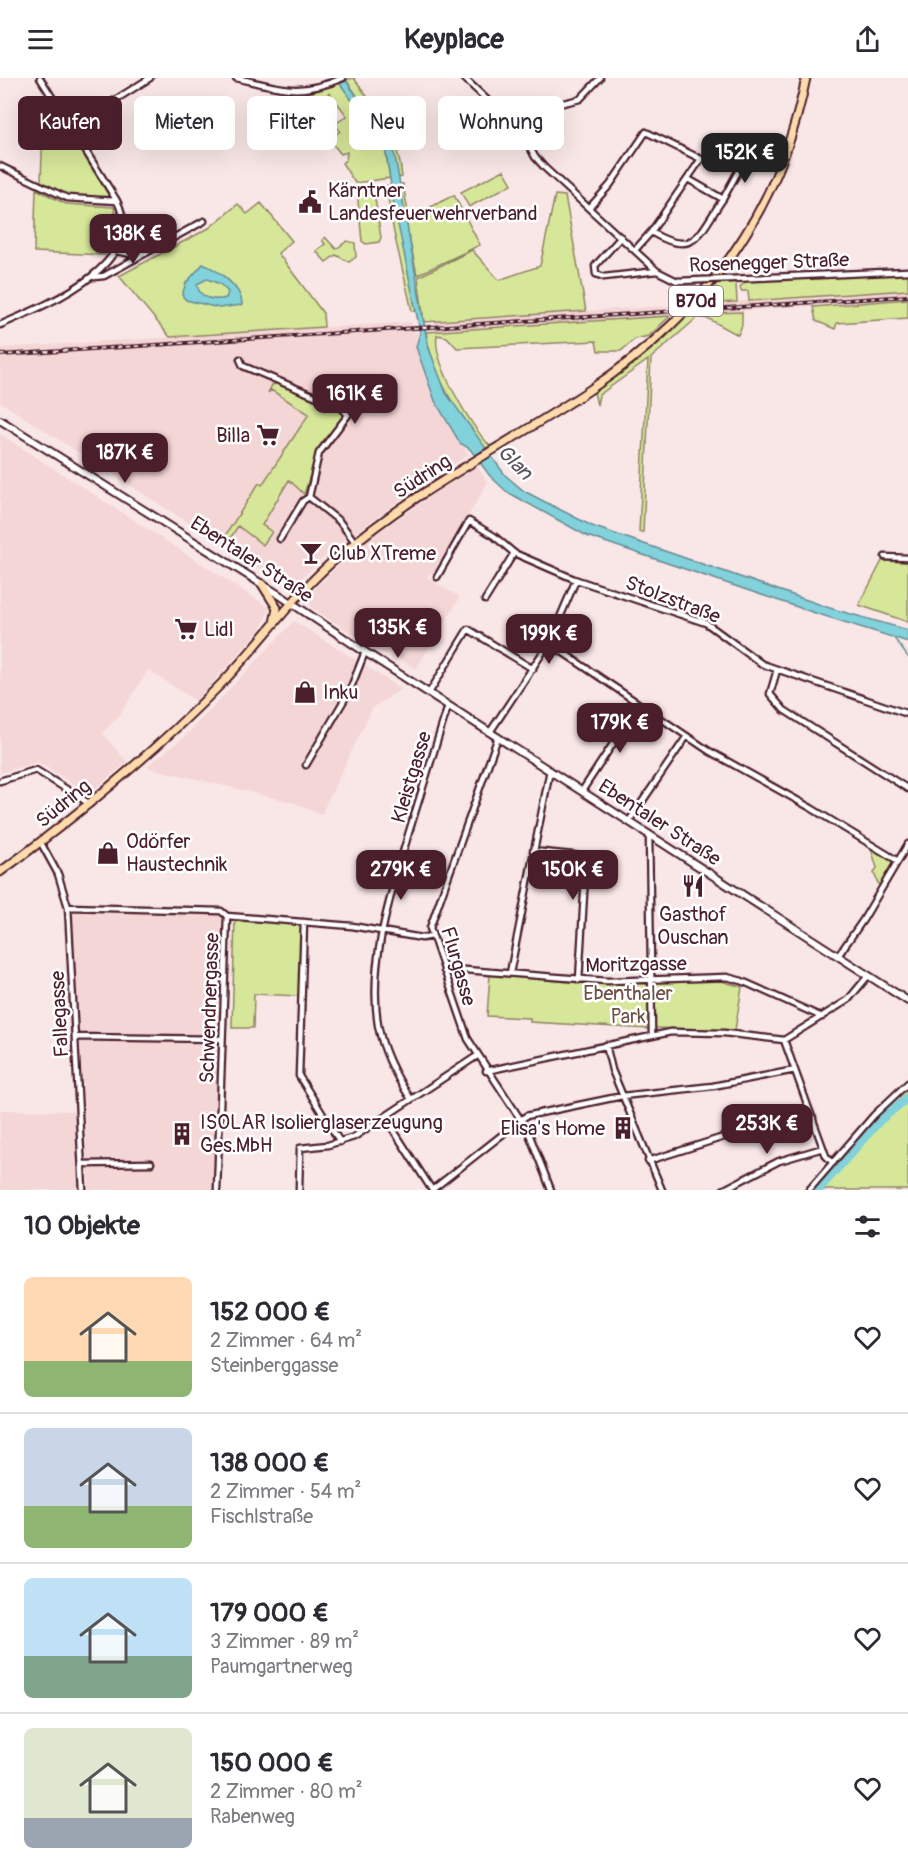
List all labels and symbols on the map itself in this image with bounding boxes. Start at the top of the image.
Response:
pin: 152K € [696,133,794,184]
place label: Kärntner Landesfeuerwehrverband [328,178,537,226]
public building icon: Kärntner Landesfeuerwehrverband [297,189,323,215]
pin: 138K € [84,214,182,265]
street label: Rosenegger Straße [688,247,850,278]
road number: B70d [669,286,723,316]
pin: 161K € [306,374,404,425]
supermarket icon: Billa [255,422,281,448]
place label: Billa [216,423,250,448]
pin: 187K € [76,433,174,484]
water label: Glan [491,439,539,487]
street label: Südring [389,449,456,504]
street label: Ebentaler Straße [186,510,318,608]
bar icon: Club XTreme [298,540,324,566]
place label: Club XTreme [329,541,436,566]
street label: Stolzstraße [622,570,724,629]
pin: 135K € [349,608,447,659]
pin: 199K € [500,614,598,665]
supermarket icon: Lidl [173,616,199,642]
place label: Lidl [204,617,233,642]
shop icon: Inku [292,679,318,705]
place label: Inku [323,680,358,705]
pin: 179K € [571,703,669,754]
street label: Kleistgasse [386,728,437,826]
street label: Ebentaler Straße [594,773,726,871]
street label: Südring [31,774,96,833]
place label: Odörfer Haustechnik [126,829,228,877]
shop icon: Odörfer Haustechnik [95,840,121,866]
pin: 279K € [352,850,450,901]
pin: 150K € [524,850,622,901]
restaurant icon: Gasthof Ouschan [680,873,706,899]
place label: Gasthof Ouschan [657,902,729,950]
street label: Flurgasse [435,924,482,1009]
street label: Schwendnergasse [194,932,225,1084]
street label: Moritzgasse [585,951,687,978]
street label: Fallegasse [45,970,74,1058]
park label: Ebenthaler Park [583,981,673,1029]
pin: 253K € [718,1104,816,1155]
place label: ISOLAR Isolierglaserzeugung Ges.MbH [200,1110,443,1158]
building icon: Elisa's Home [610,1115,636,1141]
place label: Elisa's Home [500,1116,605,1141]
building icon: ISOLAR Isolierglaserzeugung Ges.MbH [169,1121,195,1147]

